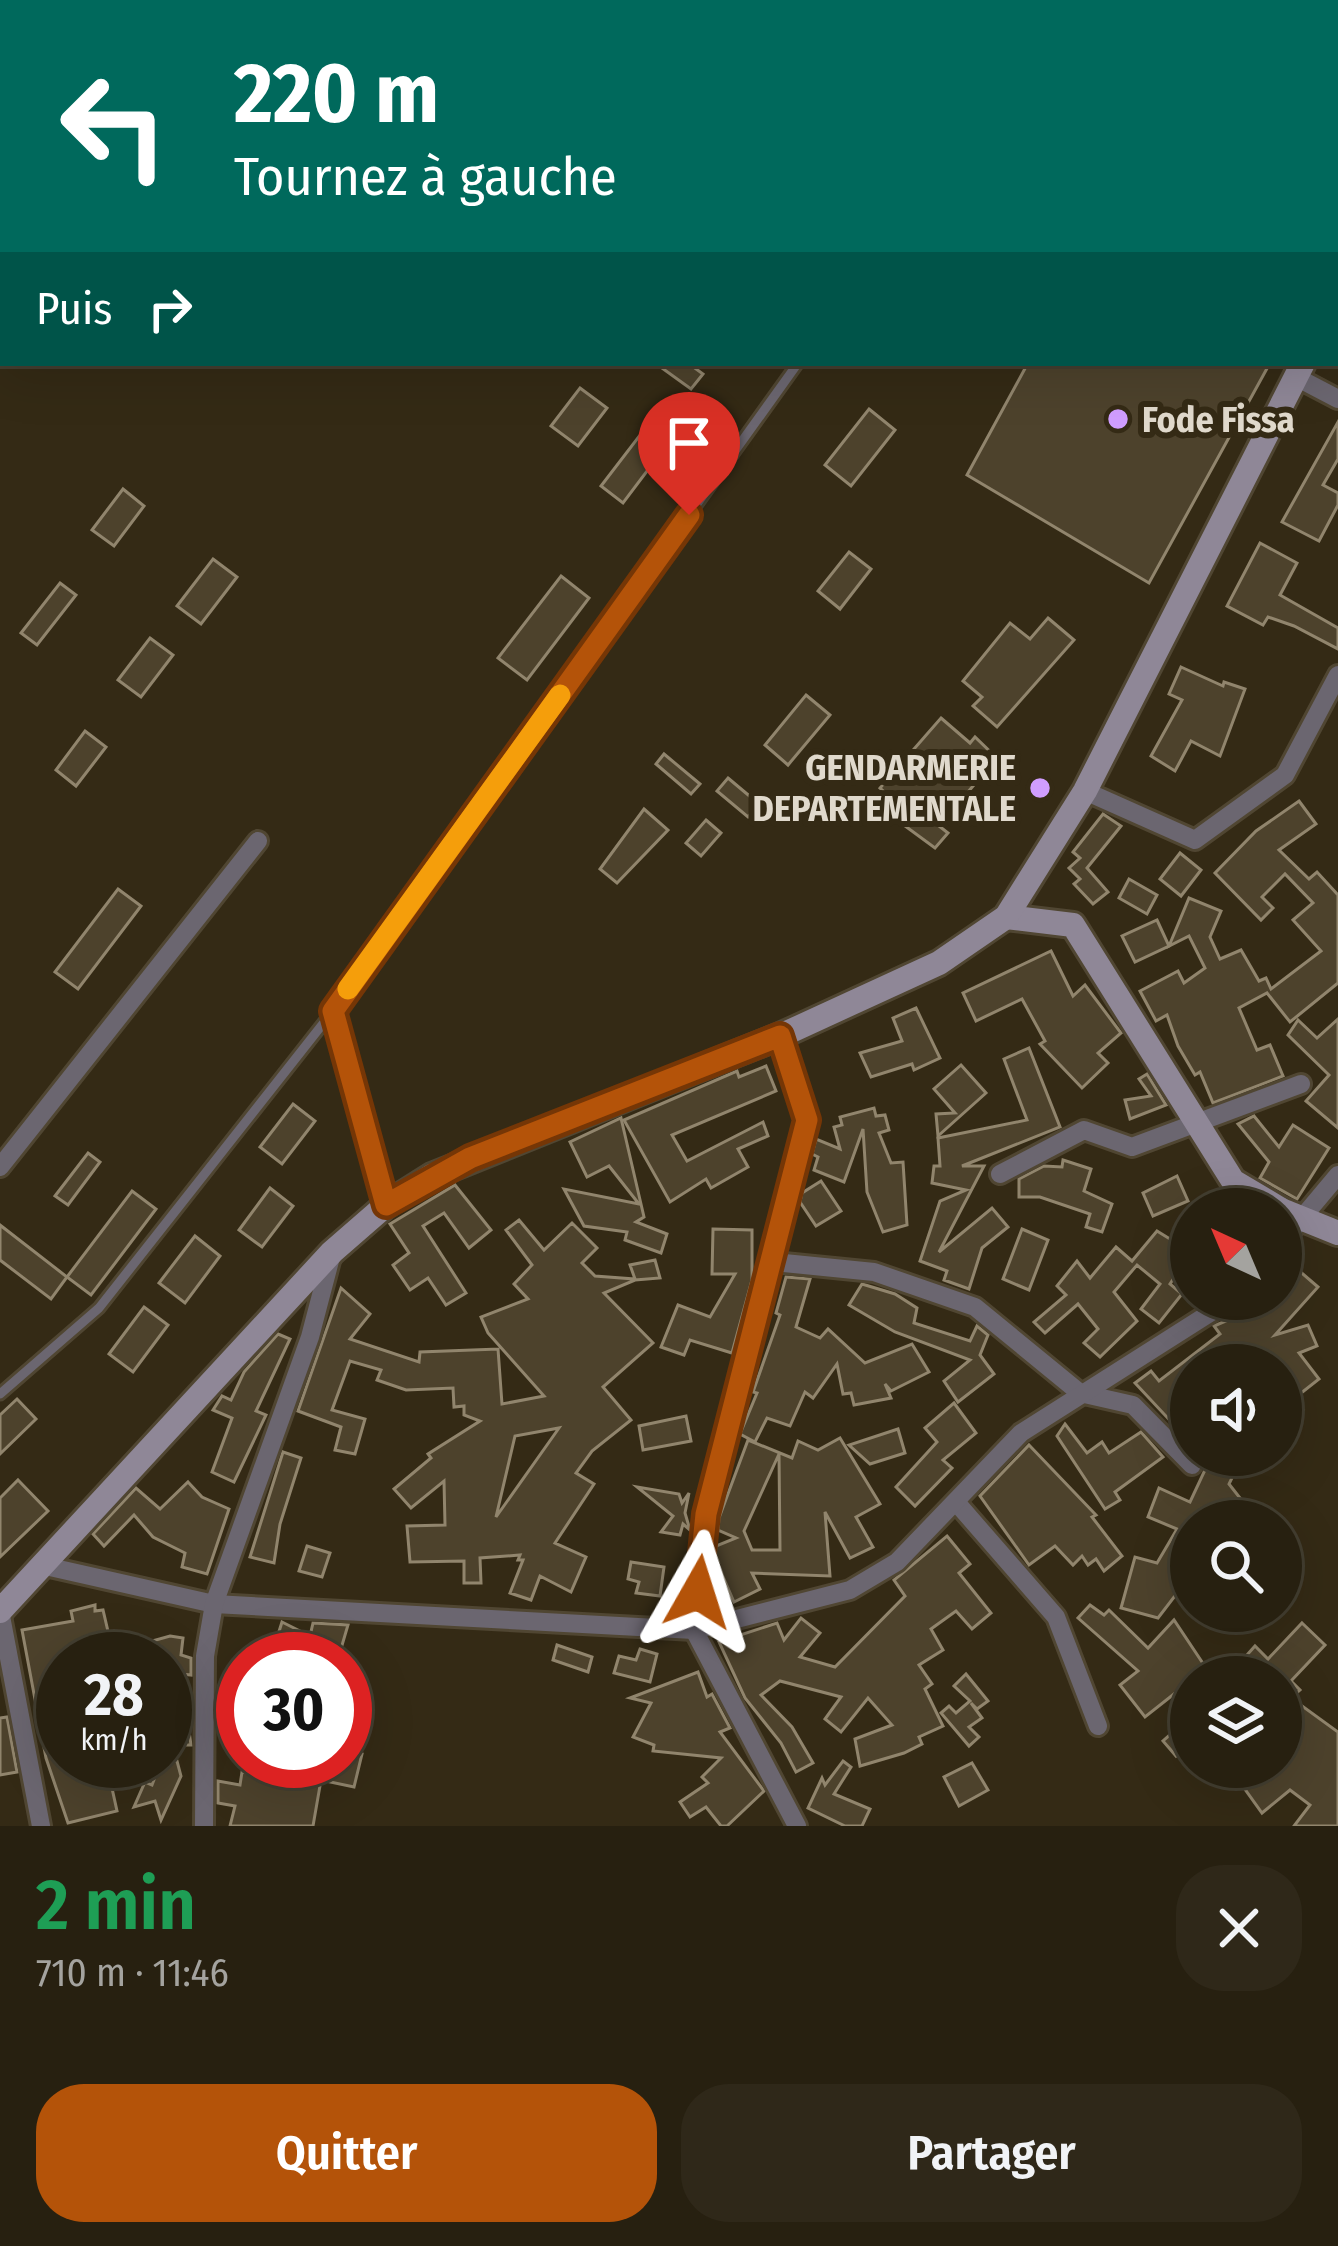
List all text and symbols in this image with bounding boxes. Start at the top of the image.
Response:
text: 220 m [234,43,439,144]
icon: left [36,48,192,204]
text: Tournez à gauche [234,145,617,209]
icon: right [137,276,203,342]
text: Puis [36,282,113,336]
pin [638,392,740,515]
place label: Fode Fissa [1142,398,1295,442]
marker: Fode Fissa [1105,406,1131,432]
icon: arrive [656,410,722,476]
place label: GENDARMERIE DEPARTEMENTALE [753,746,1016,831]
marker: GENDARMERIE DEPARTEMENTALE [1027,775,1053,801]
north arrow [1170,1188,1302,1320]
map controls [1170,1188,1302,1788]
button: sound [1170,1344,1302,1476]
button: search [1170,1500,1302,1632]
position arrow [635,1529,761,1655]
speed limit sign: 30 [216,1632,372,1788]
button: layers [1170,1656,1302,1788]
text: 28 [84,1659,144,1731]
text: km/h [81,1722,147,1758]
text: 2 min [36,1862,196,1948]
button: close [1176,1865,1302,1991]
text: 710 m · 11:46 [36,1950,229,1996]
button: Quitter [36,2084,657,2222]
button: Partager [681,2084,1302,2222]

